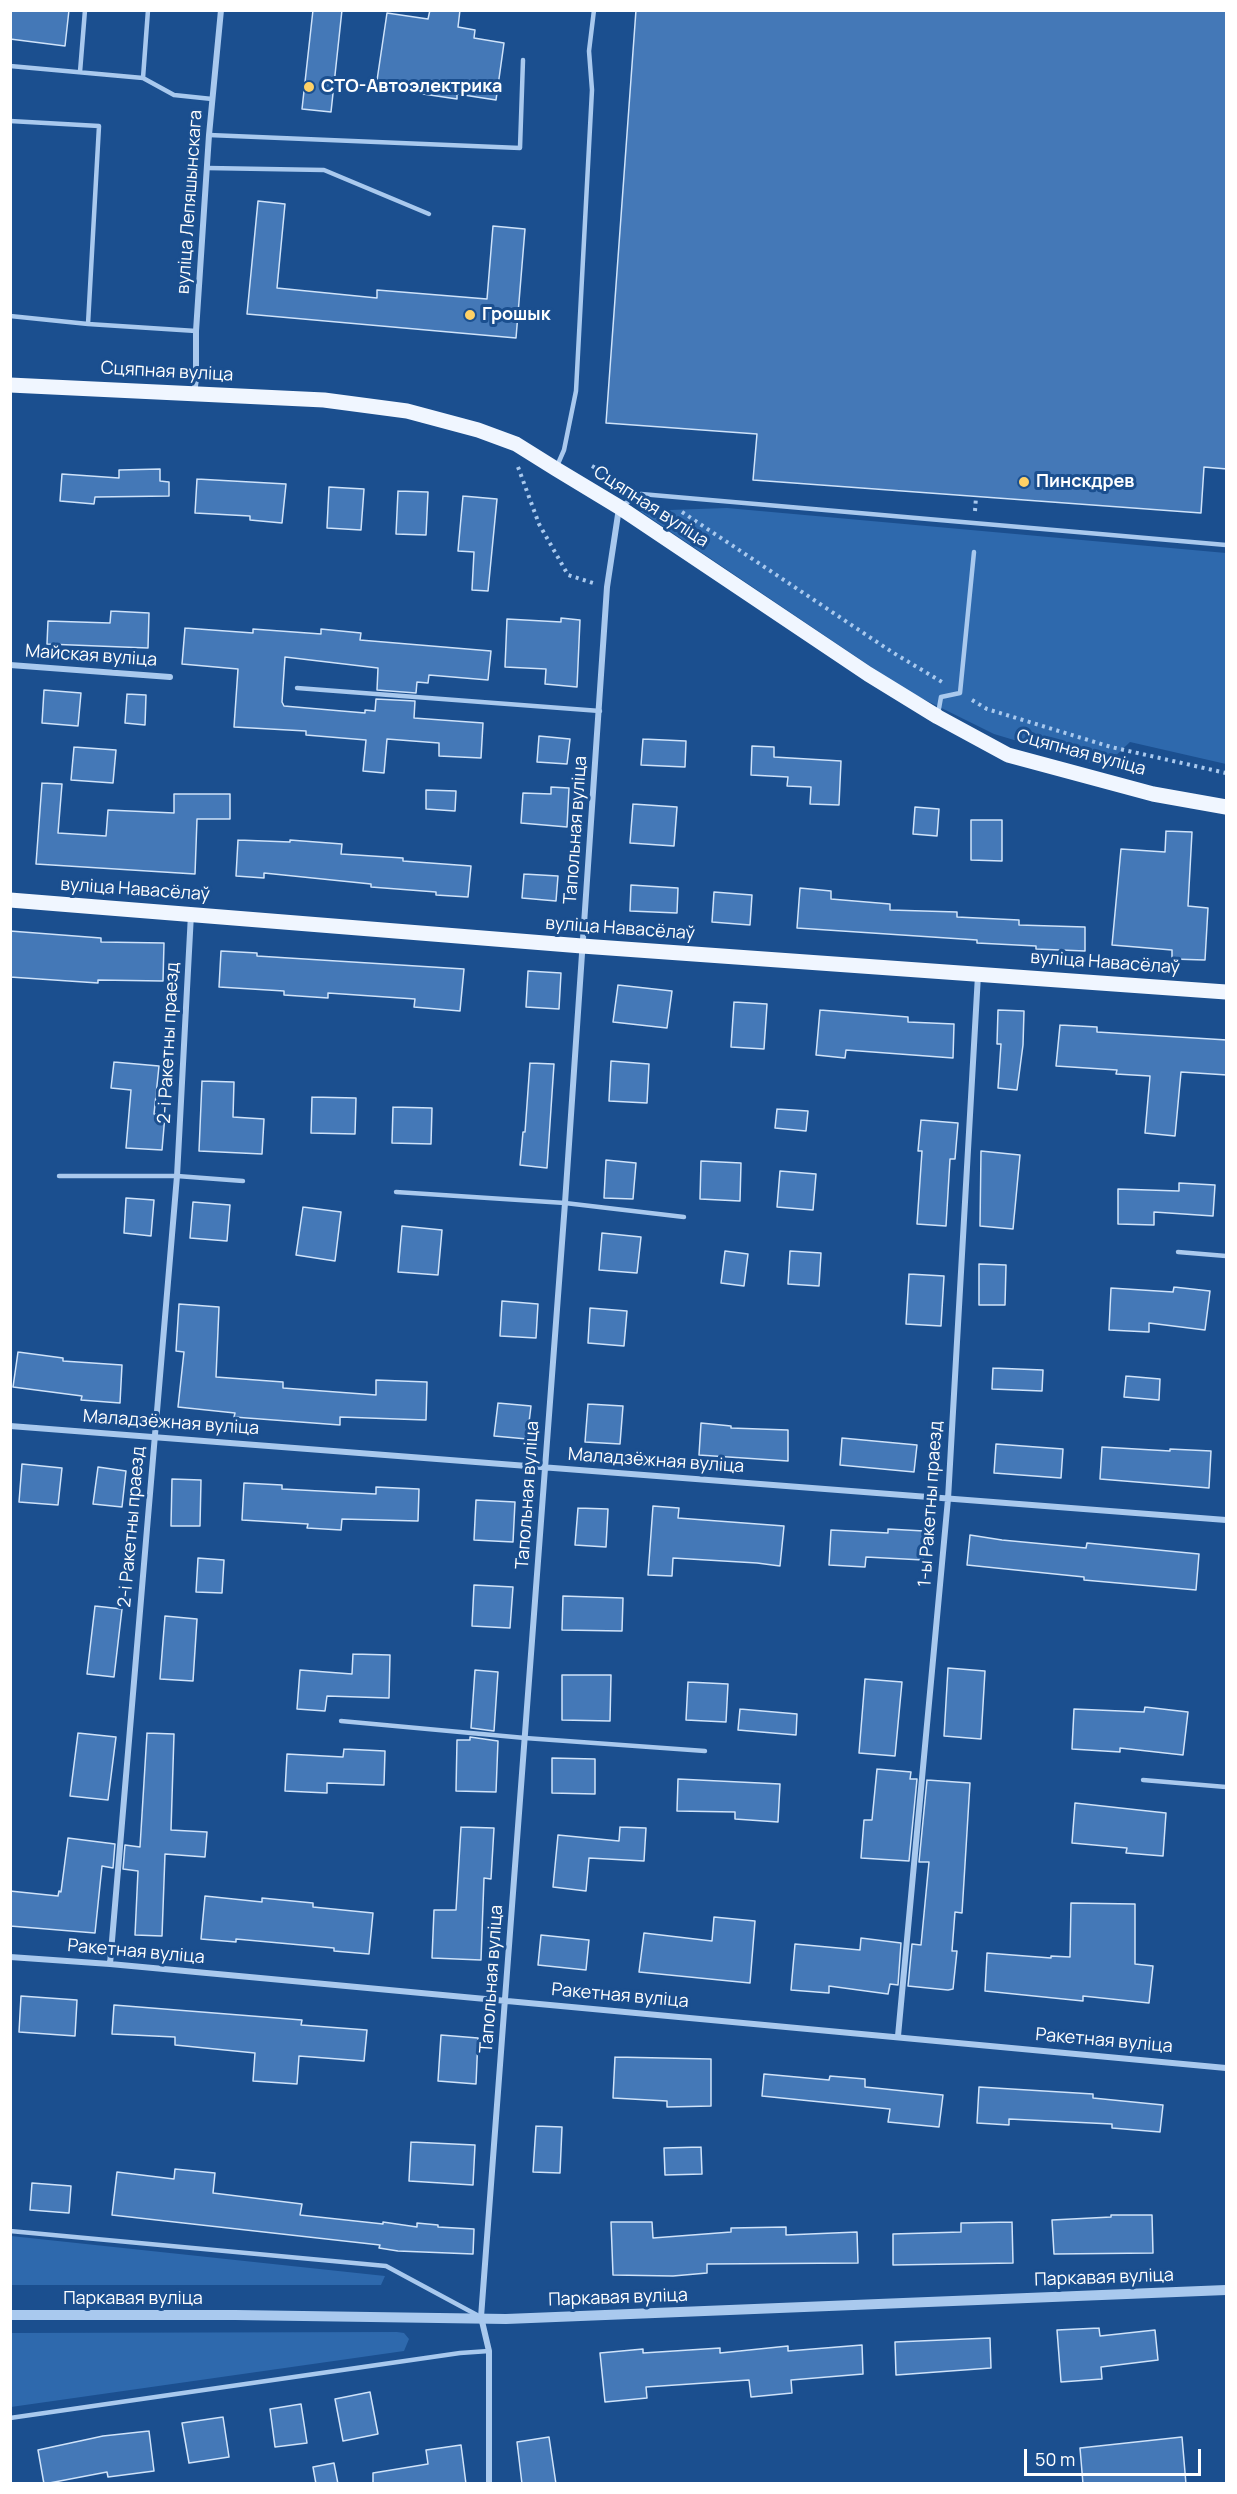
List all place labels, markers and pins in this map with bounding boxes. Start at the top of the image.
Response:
place label: СТО-Автоэлектрика [321,76,502,98]
marker: СТО-Автоэлектрика [302,80,316,94]
place label: Грошык [482,304,550,326]
marker: Грошык [463,308,477,322]
place label: Пинскдрев [1036,471,1134,493]
marker: Пинскдрев [1017,475,1031,489]

